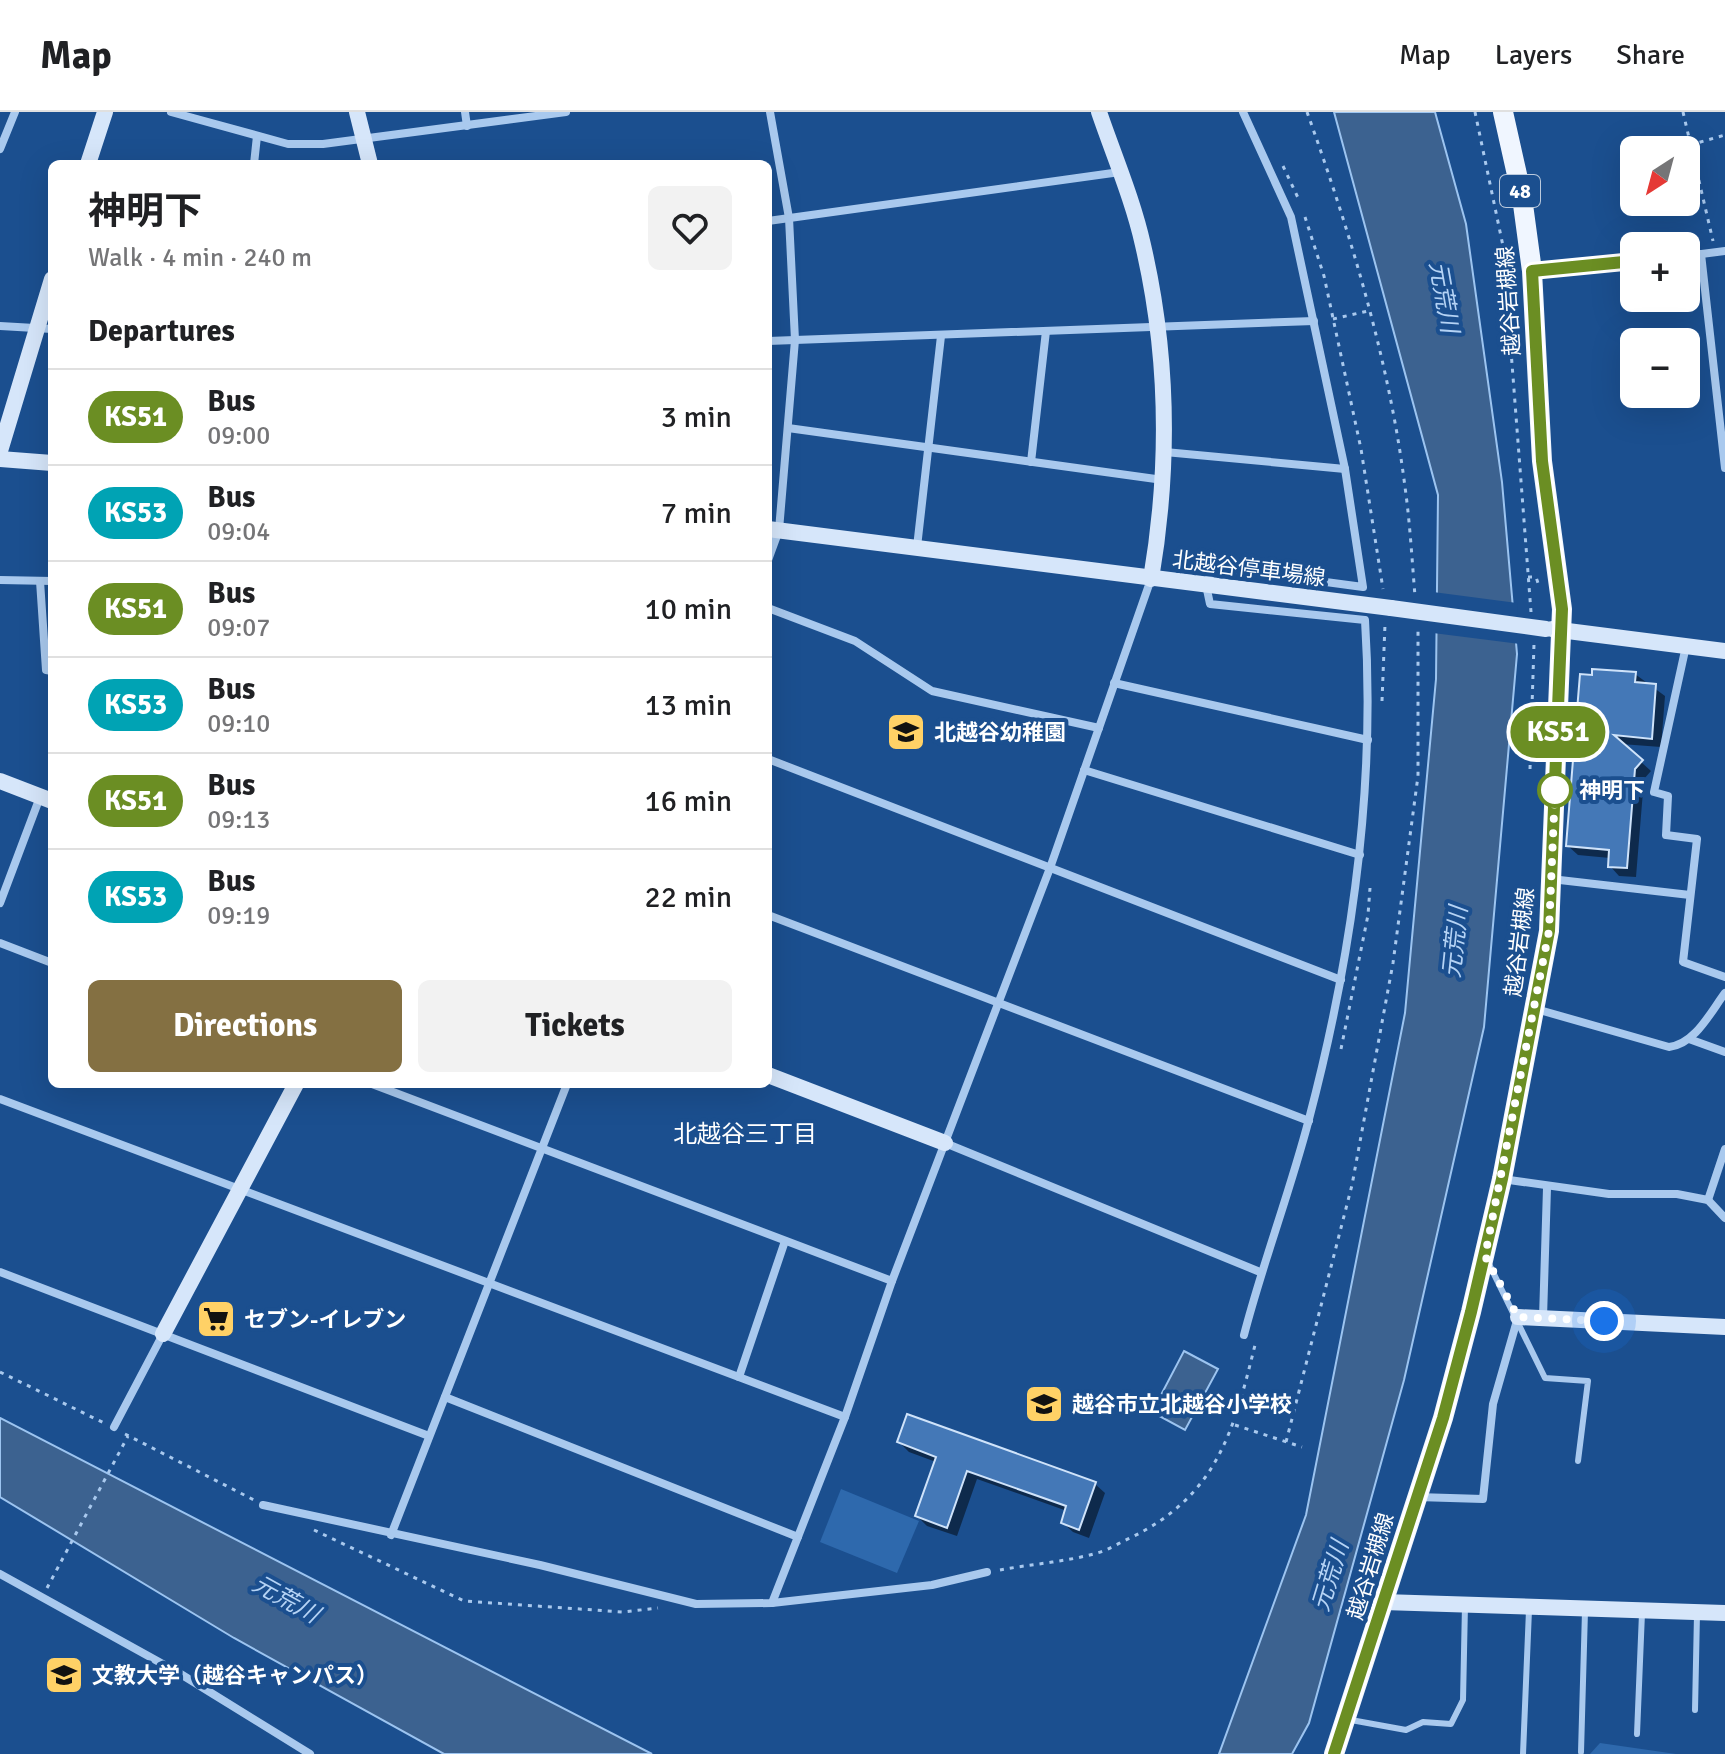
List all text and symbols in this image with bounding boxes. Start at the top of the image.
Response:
text: Map [40,32,112,79]
text: Map [1399,38,1451,72]
text: Layers [1495,38,1572,72]
text: Share [1616,38,1685,72]
north arrow [1620,136,1700,216]
map controls [1620,136,1700,408]
road number: 48 [1500,175,1540,207]
button: heart [648,186,732,270]
text: 神明下 [88,188,202,235]
button: + [1620,232,1700,312]
text: Walk · 4 min · 240 m [88,242,312,274]
street label: 越谷岩槻線 [1491,245,1526,357]
water label: 元荒川 [1423,259,1466,338]
text: Departures [88,313,235,350]
button: − [1620,328,1700,408]
text: Bus [207,383,255,420]
text: 3 min [661,399,732,436]
text: KS51 [104,400,167,434]
text: 09:00 [207,420,270,452]
text: Bus [207,479,255,516]
text: 7 min [661,495,732,532]
text: KS53 [104,496,167,530]
text: 09:04 [207,516,270,548]
street label: 北越谷停車場線 [1171,546,1327,591]
text: Bus [207,575,255,612]
text: 10 min [645,591,732,628]
text: KS51 [104,592,167,626]
text: 09:07 [207,612,270,644]
text: Bus [207,671,255,708]
text: 13 min [645,687,732,724]
text: KS53 [104,688,167,722]
line badge: KS51 [1502,706,1614,758]
text: 09:10 [207,708,270,740]
school or university icon: 北越谷幼稚園 [885,711,927,753]
text: KS51 [1526,715,1590,749]
place label: 北越谷幼稚園 [934,719,1066,746]
text: Bus [207,767,255,804]
marker: 神明下 [1538,773,1572,807]
place label: 神明下 [1579,777,1645,804]
text: 16 min [645,783,732,820]
text: KS51 [104,784,167,818]
text: 09:13 [207,804,270,836]
text: Bus [207,863,255,900]
text: 22 min [645,879,732,916]
text: KS53 [104,880,167,914]
street label: 越谷岩槻線 [1499,886,1540,998]
text: 09:19 [207,900,270,932]
water label: 元荒川 [1436,902,1474,979]
button: Directions [88,980,402,1072]
button: Tickets [418,980,732,1072]
district label: 北越谷三丁目 [673,1119,817,1149]
supermarket icon: セブン-イレブン [195,1298,237,1340]
your location [1584,1301,1624,1341]
place label: セブン-イレブン [244,1306,406,1333]
school or university icon: 越谷市立北越谷小学校 [1023,1383,1065,1425]
place label: 越谷市立北越谷小学校 [1072,1391,1292,1418]
street label: 越谷岩槻線 [1341,1510,1399,1623]
water label: 元荒川 [1305,1534,1356,1615]
water label: 元荒川 [247,1568,327,1631]
school or university icon: 文教大学（越谷キャンパス） [43,1654,85,1696]
place label: 文教大学（越谷キャンパス） [92,1662,378,1689]

